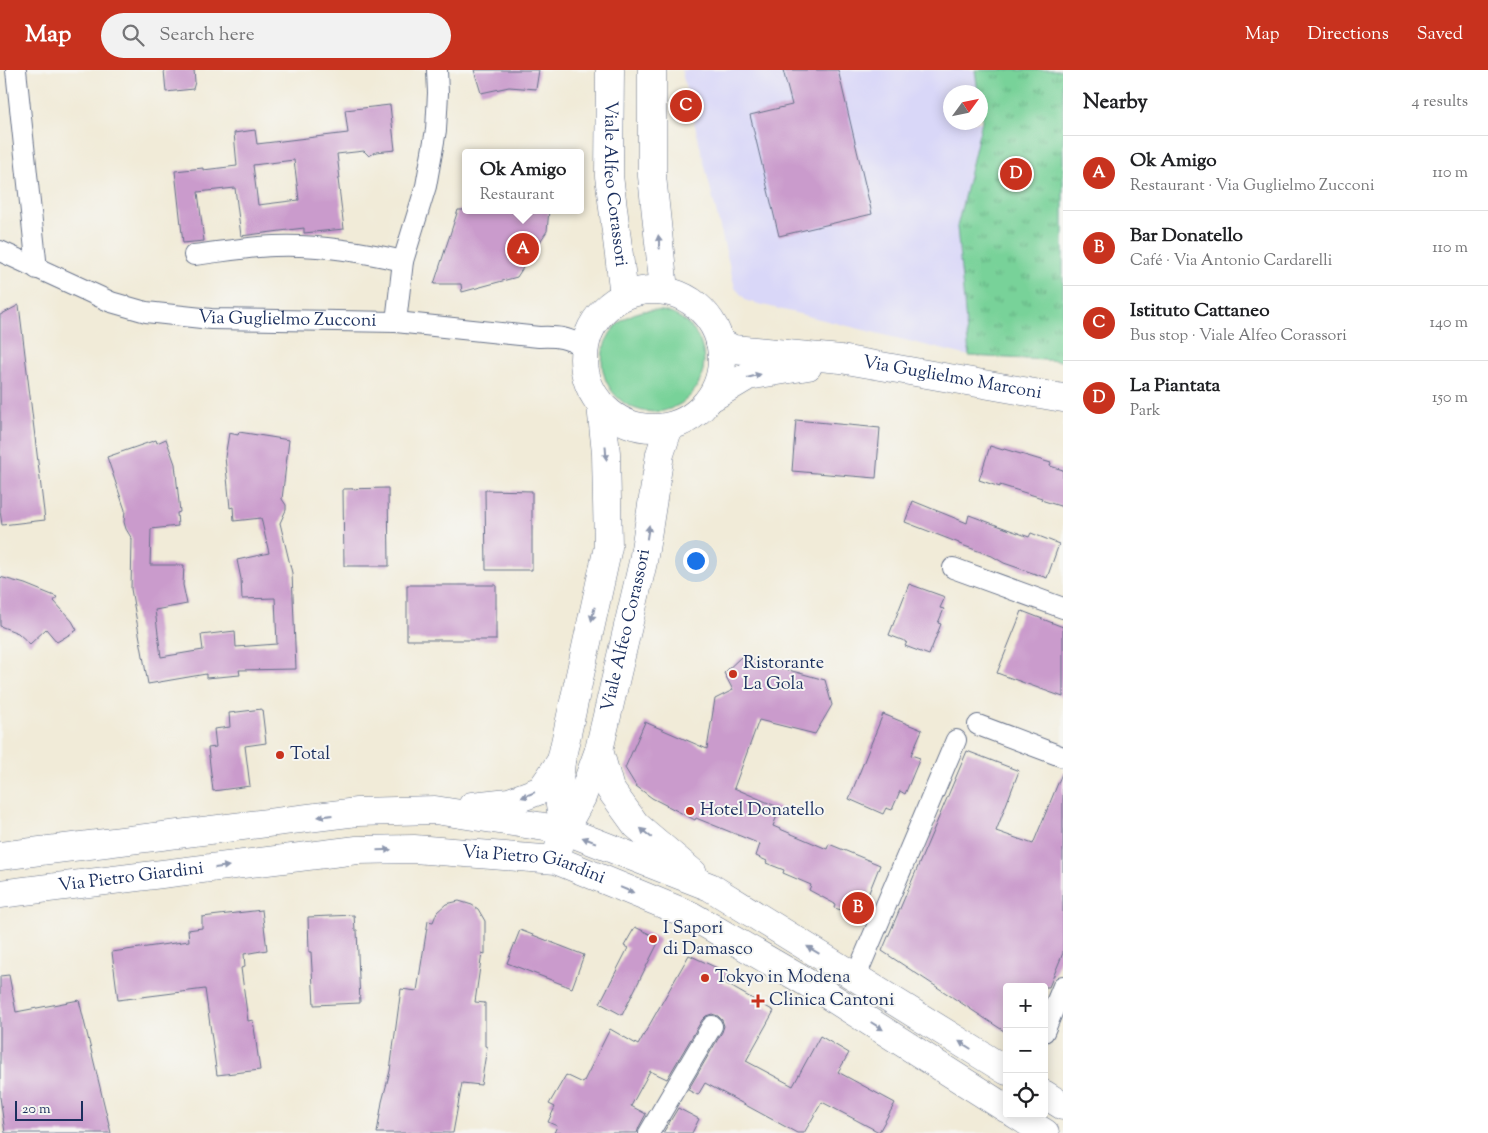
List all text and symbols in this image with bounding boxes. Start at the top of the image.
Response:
search box [101,13,451,58]
text: Map [25,18,71,52]
icon: search [119,21,147,49]
text: Search here [159,22,255,49]
text: Map [1245,22,1280,48]
text: Directions [1308,22,1389,48]
text: Saved [1417,22,1463,48]
north arrow [943,85,988,130]
pin: C [670,87,702,125]
text: Nearby [1083,88,1148,118]
text: 4 results [1412,91,1468,114]
street label: Viale Alfeo Corassori [596,101,633,268]
text: Ok Amigo [1130,148,1217,175]
popup [462,149,584,214]
pin: D [1000,155,1032,193]
text: Ok Amigo [480,157,566,184]
text: A [1093,162,1106,185]
text: 110 m [1432,162,1468,185]
text: Restaurant · Via Guglielmo Zucconi [1130,175,1374,198]
text: Restaurant [480,184,554,207]
text: Bar Donatello [1130,223,1243,250]
pin: A [507,230,539,268]
one-way arrow [655,233,663,249]
text: B [1094,237,1104,260]
text: 110 m [1432,237,1468,260]
text: Café · Via Antonio Cardarelli [1130,250,1332,273]
text: Istituto Cattaneo [1130,298,1270,325]
street label: Via Guglielmo Zucconi [196,305,377,335]
text: C [1093,312,1105,335]
text: 140 m [1430,312,1468,335]
text: Bus stop · Viale Alfeo Corassori [1130,325,1347,348]
street label: Via Guglielmo Marconi [860,350,1044,407]
one-way arrow [746,372,761,380]
text: La Piantata [1130,373,1220,400]
text: D [1093,387,1105,410]
text: 150 m [1432,387,1468,410]
text: Park [1130,400,1161,423]
one-way arrow [602,445,610,461]
one-way arrow [644,524,652,540]
street label: Viale Alfeo Corassori [595,547,658,715]
your location [683,548,709,574]
one-way arrow [589,606,597,622]
place label: Ristorante La Gola [743,651,824,698]
marker: Ristorante La Gola [727,668,739,680]
place label: Total [290,742,330,768]
marker: Total [274,749,286,761]
one-way arrow [520,791,535,799]
place label: Hotel Donatello [700,798,824,824]
marker: Hotel Donatello [684,805,696,817]
one-way arrow [317,812,333,820]
one-way arrow [639,827,652,838]
one-way arrow [581,836,596,844]
street label: Via Pietro Giardini [461,840,609,892]
one-way arrow [376,845,392,853]
street label: Via Pietro Giardini [57,856,205,900]
one-way arrow [214,863,230,871]
one-way arrow [620,886,634,894]
pin: B [842,889,874,927]
place label: I Sapori di Damasco [663,916,753,963]
marker: I Sapori di Damasco [647,933,659,945]
one-way arrow [806,945,819,954]
place label: Tokyo in Modena [715,965,851,991]
marker: Tokyo in Modena [699,972,711,984]
map controls [1003,983,1048,1118]
button: + [1003,983,1048,1028]
place label: Clinica Cantoni [769,988,894,1014]
marker: Clinica Cantoni [751,994,765,1008]
one-way arrow [870,1022,883,1031]
button: − [1003,1028,1048,1073]
one-way arrow [959,1040,972,1049]
button: locate [1003,1073,1048,1118]
scale bar [15,1098,82,1121]
text: 20 m [22,1100,51,1120]

